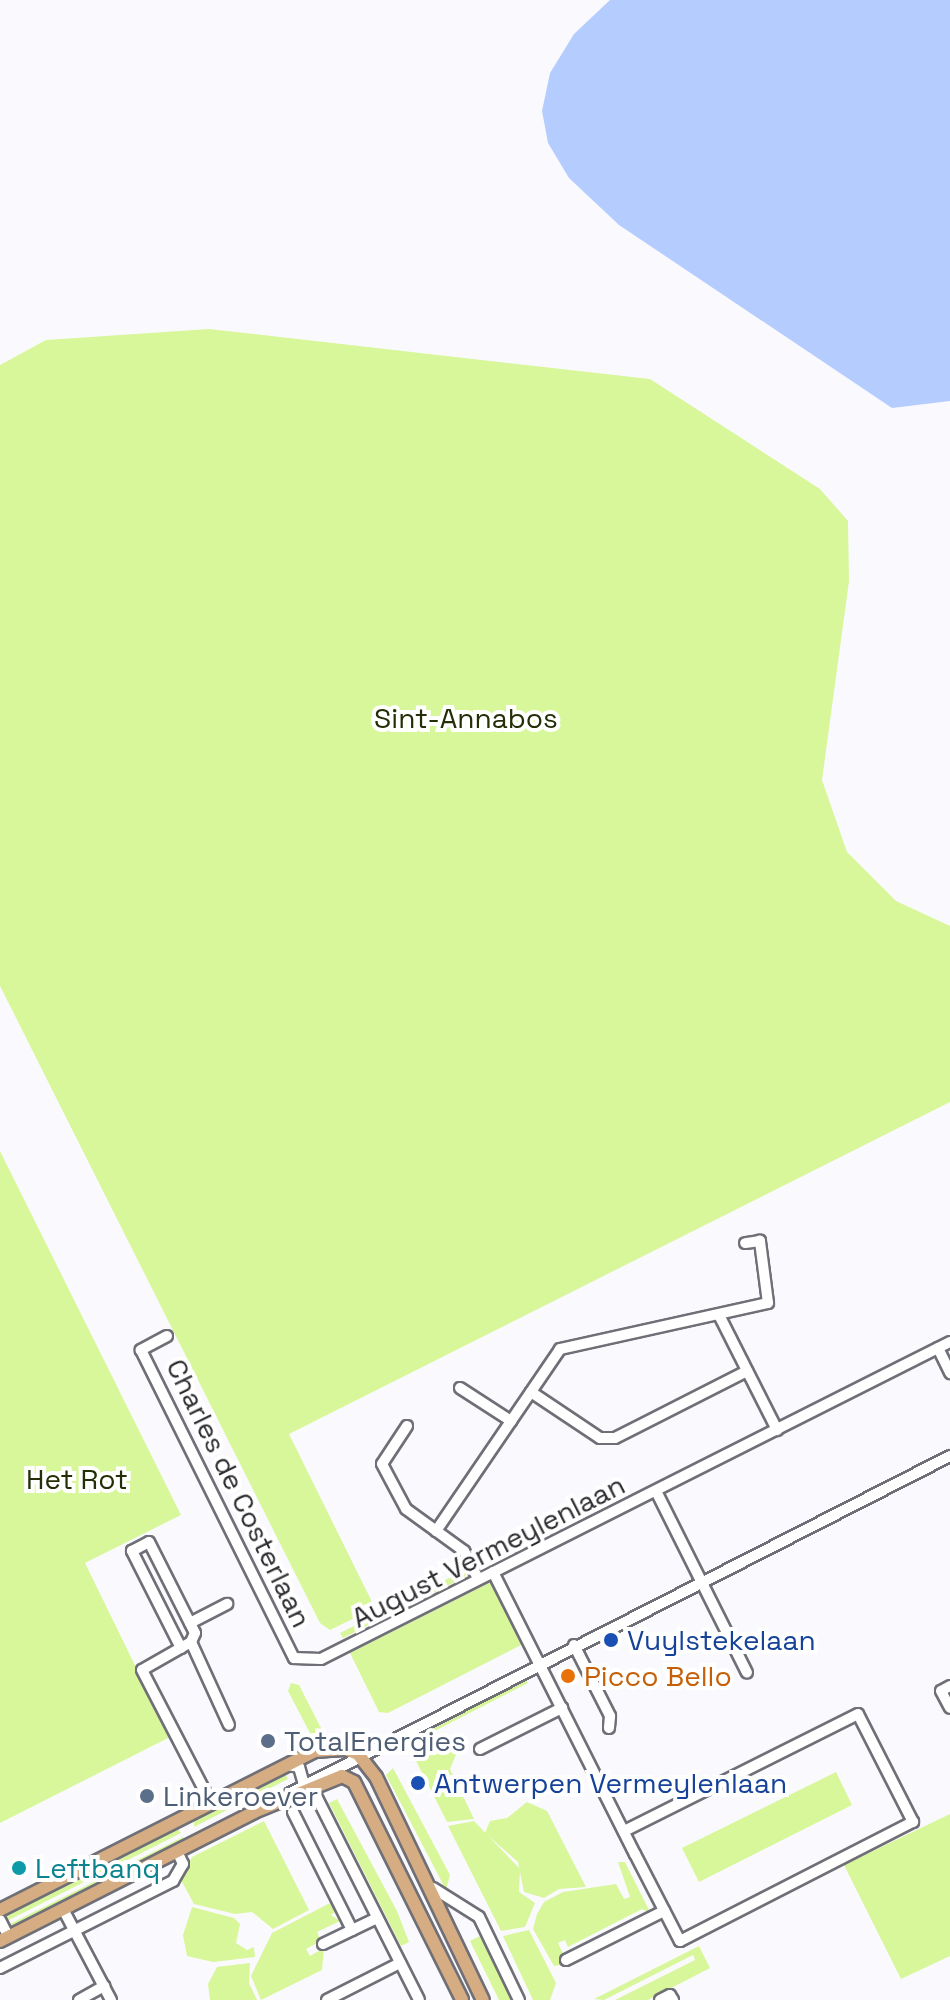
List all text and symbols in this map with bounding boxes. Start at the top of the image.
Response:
park label: Sint-Annabos [374,701,558,735]
street label: Charles de Costerlaan [159,1353,319,1633]
park label: Het Rot [26,1462,128,1496]
street label: August Vermeylenlaan [346,1467,630,1635]
place label: Vuylstekelaan [627,1623,816,1657]
marker: Vuylstekelaan [602,1631,620,1649]
place label: Picco Bello [584,1659,732,1693]
marker: Picco Bello [559,1667,577,1685]
place label: TotalEnergies [284,1724,466,1758]
marker: TotalEnergies [259,1732,277,1750]
place label: Antwerpen Vermeylenlaan [434,1766,788,1800]
marker: Antwerpen Vermeylenlaan [409,1774,427,1792]
place label: Linkeroever [163,1779,318,1813]
marker: Linkeroever [138,1787,156,1805]
place label: Leftbanq [35,1851,160,1885]
marker: Leftbanq [10,1859,28,1877]

